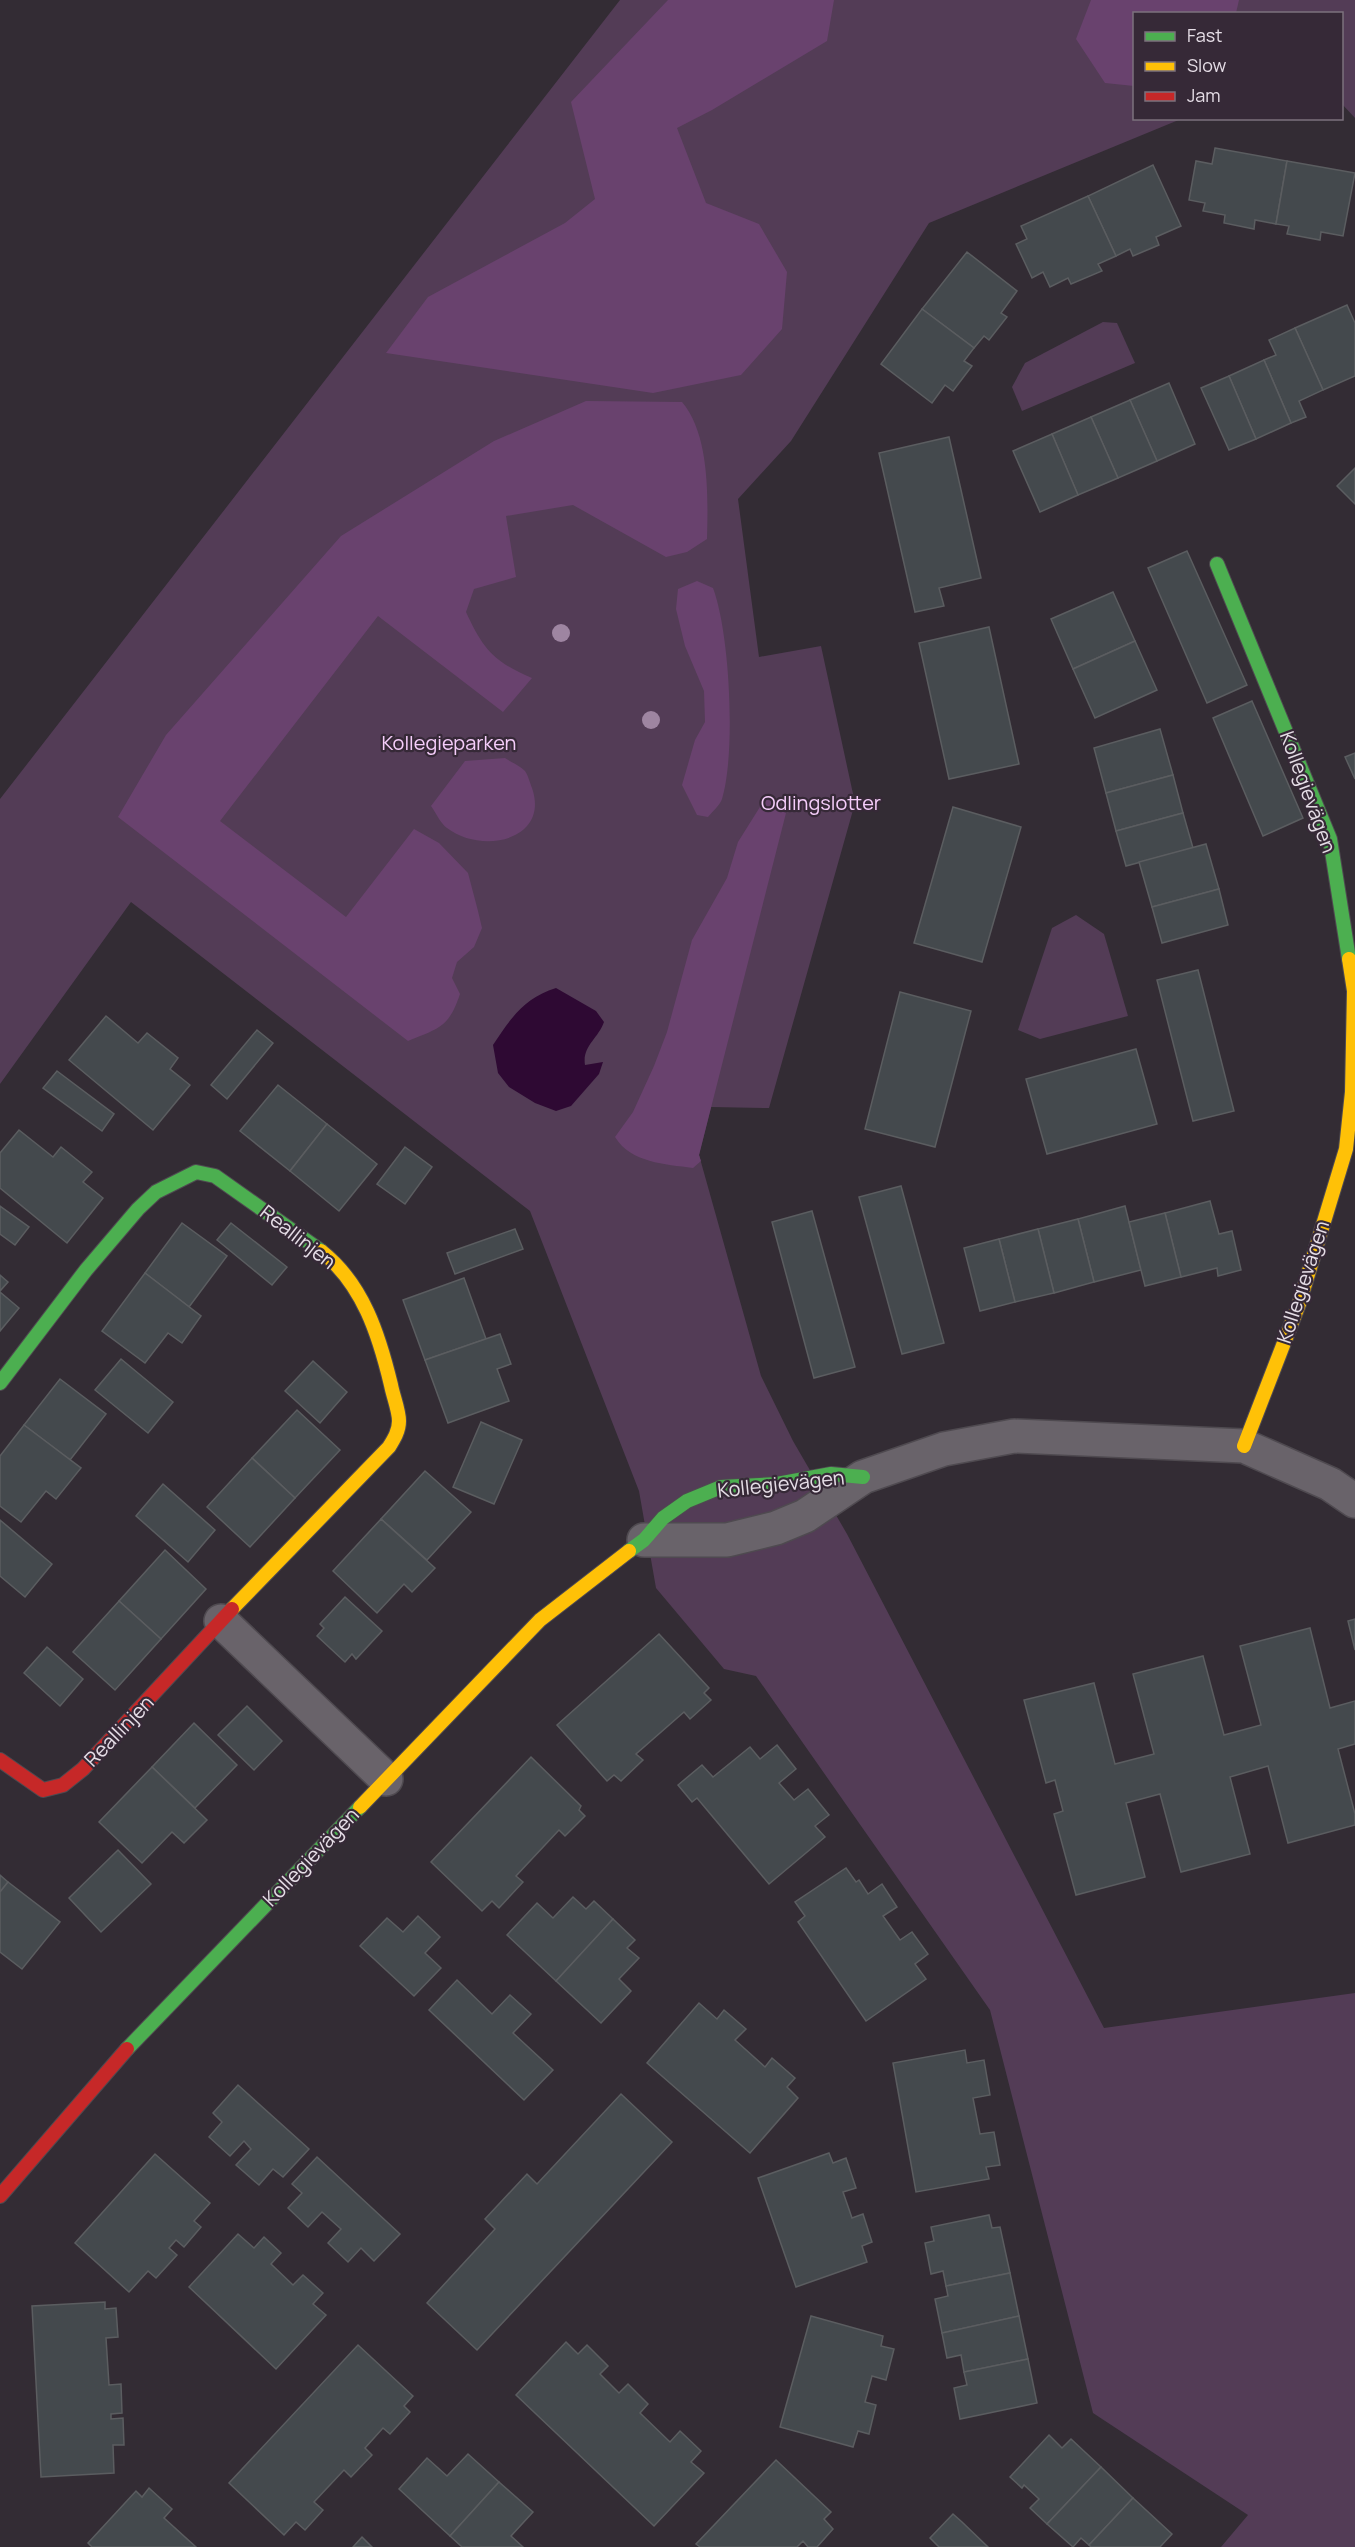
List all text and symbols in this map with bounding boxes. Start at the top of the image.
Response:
legend [1133,12,1343,120]
text: Fast [1187,23,1222,47]
text: Slow [1187,53,1227,77]
text: Jam [1187,83,1221,107]
street label: Kollegievägen [1274,727,1343,856]
park label: Kollegieparken [382,729,516,756]
park label: Odlingslotter [761,789,881,816]
street label: Reallinjen [255,1198,342,1275]
street label: Kollegievägen [1270,1217,1335,1347]
street label: Kollegievägen [716,1463,846,1504]
street label: Reallinjen [78,1689,159,1772]
street label: Kollegievägen [257,1801,365,1912]

